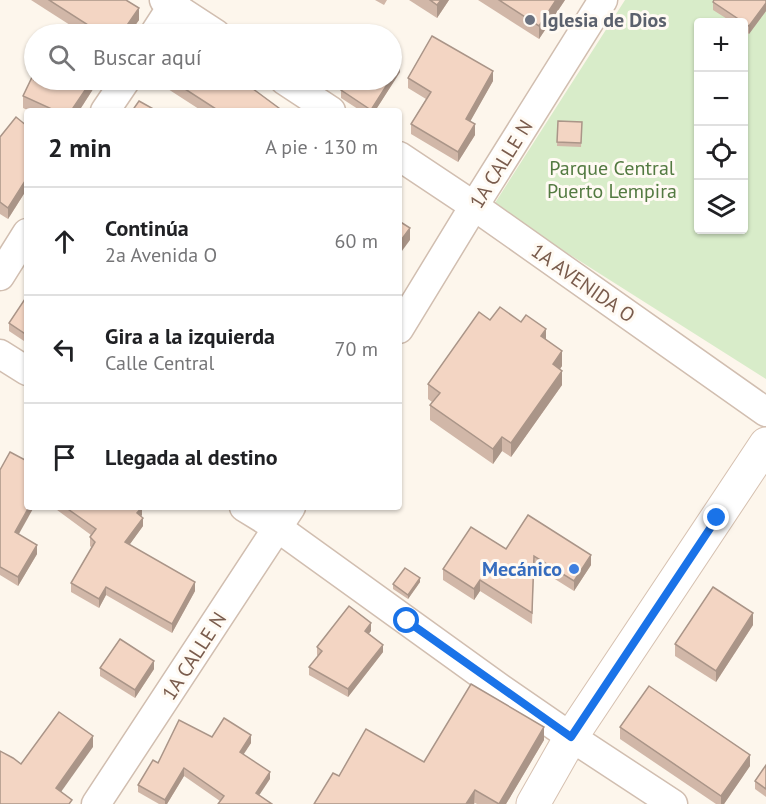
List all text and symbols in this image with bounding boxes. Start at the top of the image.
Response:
place label: Iglesia de Dios [542,7,667,33]
marker: Iglesia de Dios [523,13,537,27]
map controls [694,18,748,234]
button: + [694,18,748,72]
search box [24,24,402,90]
icon: search [45,41,78,74]
text: Buscar aquí [93,43,202,71]
button: − [694,72,748,126]
street label: 1A CALLE N [464,115,538,213]
button: locate [694,126,748,180]
text: 2 min [48,131,111,164]
text: A pie · 130 m [265,134,378,160]
park label: Parque Central Puerto Lempira [547,155,677,204]
button: layers [694,180,748,234]
text: Continúa [105,214,189,242]
icon: ahead [48,225,81,258]
text: 60 m [335,228,378,254]
street label: 1A AVENIDA O [526,238,640,328]
text: 2a Avenida O [105,242,217,268]
text: Gira a la izquierda [105,322,275,350]
icon: left [48,333,81,366]
text: 70 m [335,336,378,362]
text: Calle Central [105,350,214,376]
icon: arrive [48,441,81,474]
text: Llegada al destino [105,443,278,471]
route end [703,504,729,530]
place label: Mecánico [482,556,562,582]
marker: Mecánico [567,562,581,576]
street label: 1A CALLE N [156,607,232,705]
route start [393,607,419,633]

